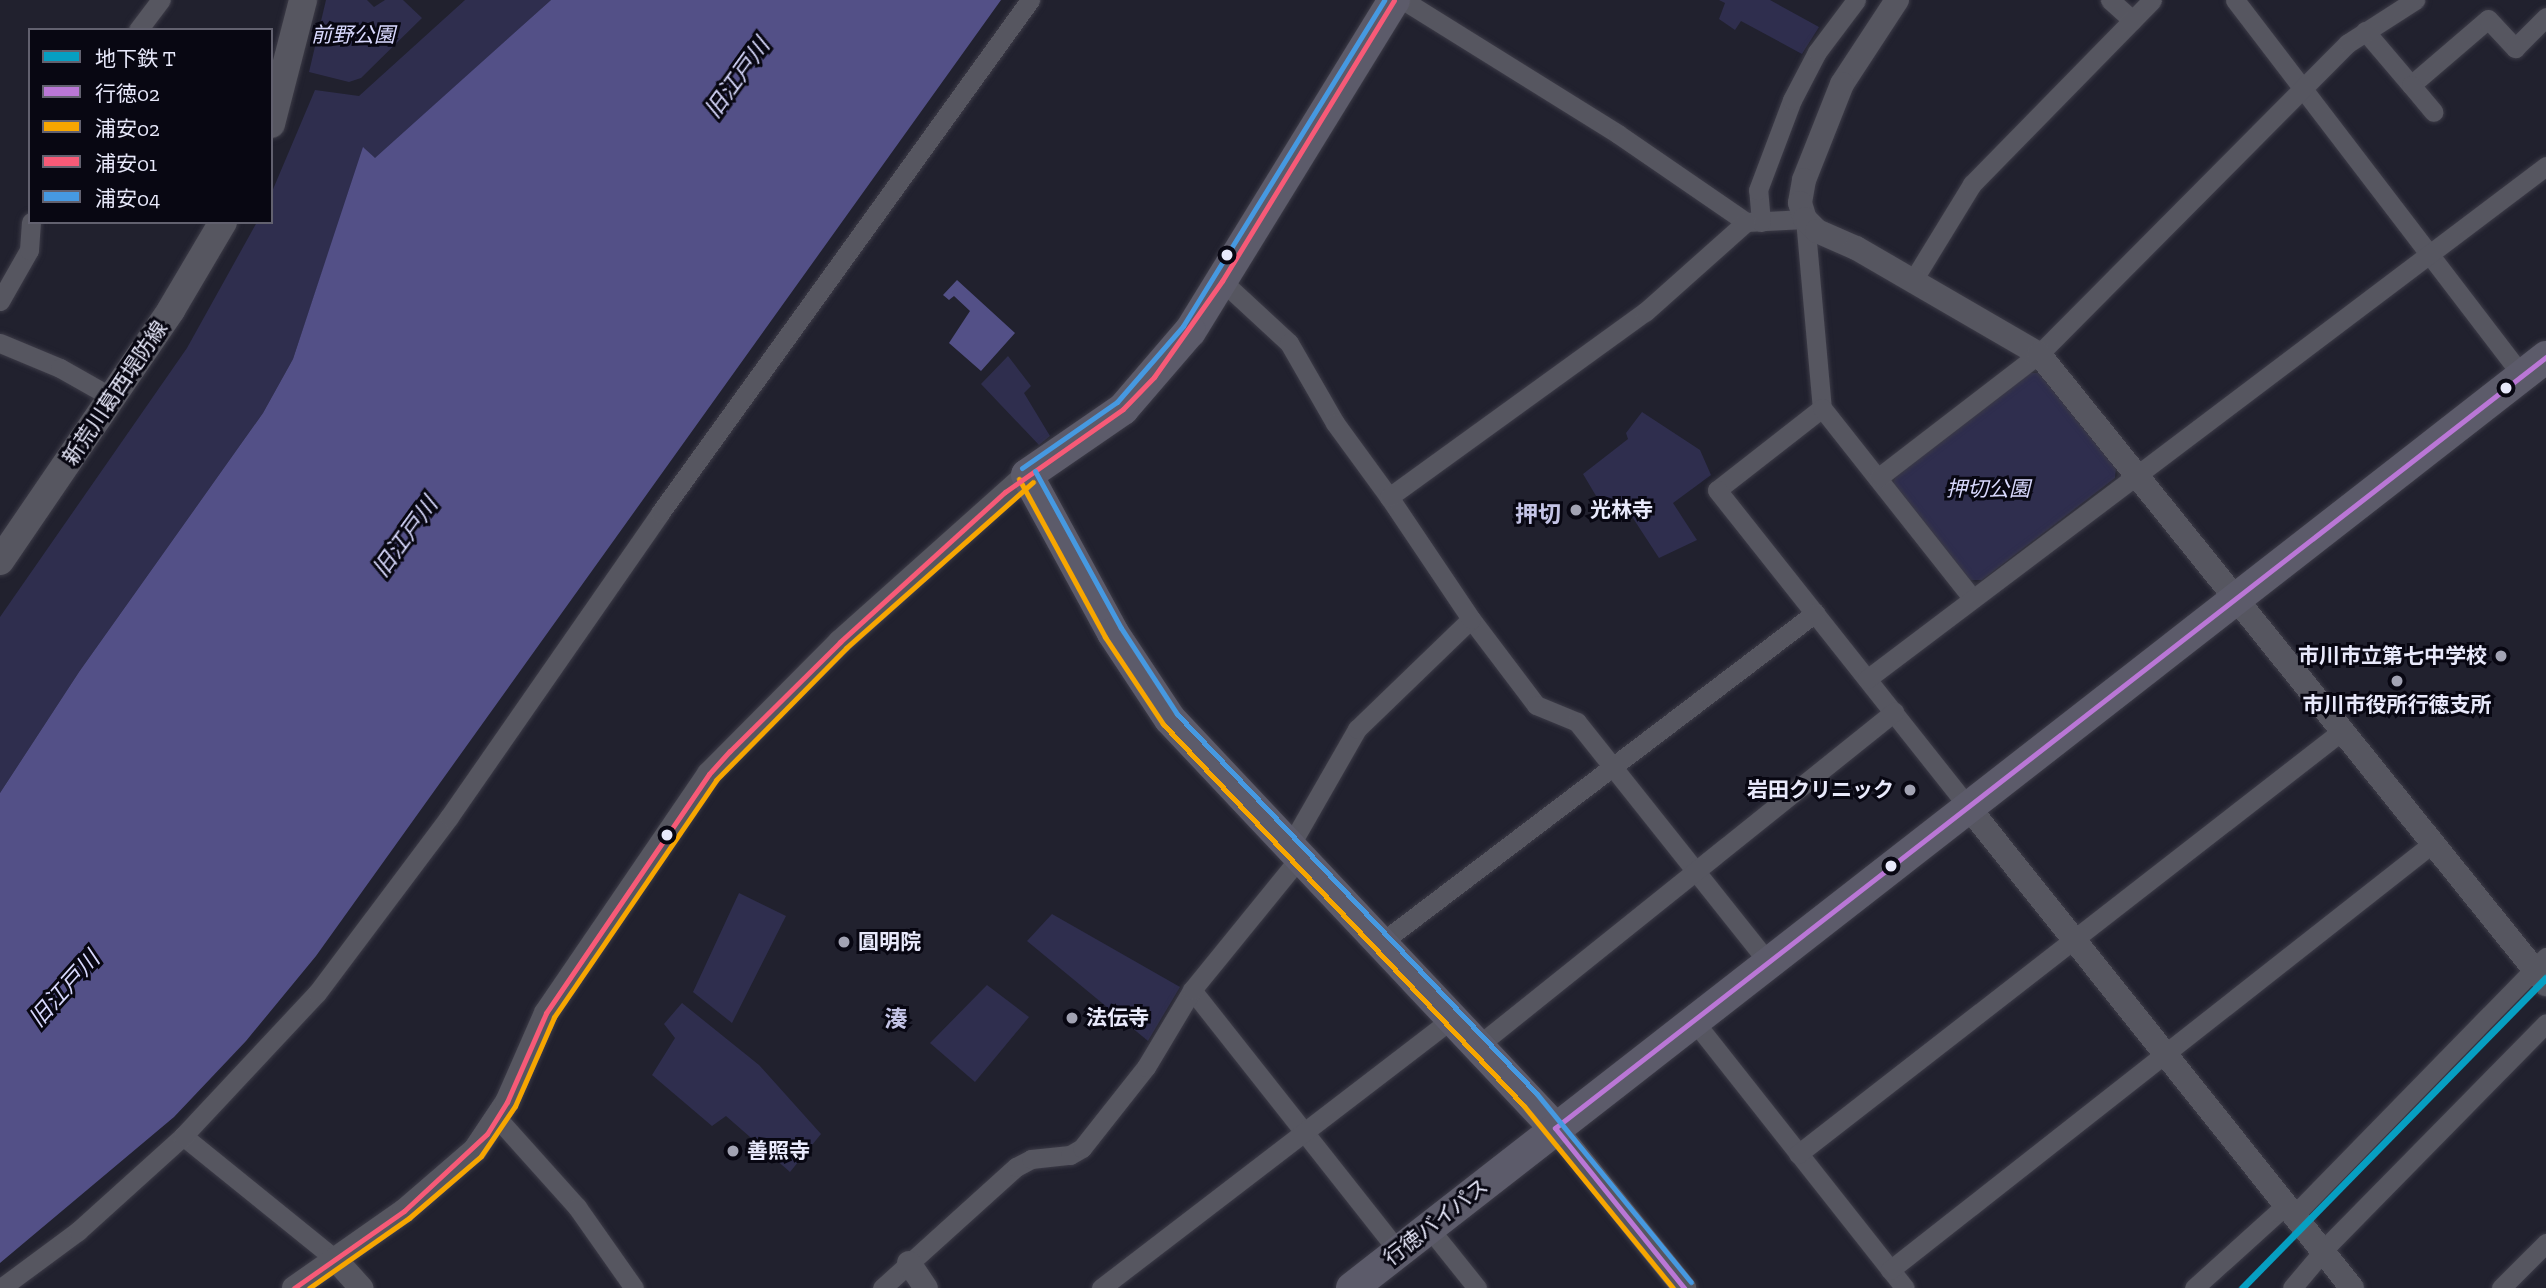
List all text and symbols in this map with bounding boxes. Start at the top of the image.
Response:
park label: 前野公園 [311,22,395,48]
legend [28,28,273,224]
water label: 旧江戸川 [699,33,775,123]
text: 地下鉄 T [95,46,176,71]
text: 行徳02 [95,81,160,106]
text: 浦安02 [95,116,160,141]
text: 浦安01 [95,151,157,176]
text: 浦安04 [95,186,160,211]
unlabelled marker [1220,248,1234,262]
street label: 新荒川葛西堤防線 [58,316,172,470]
unlabelled marker [2499,381,2513,395]
park label: 押切公園 [1946,476,2030,502]
water label: 旧江戸川 [367,492,443,582]
place label: 光林寺 [1590,497,1653,523]
district label: 押切 [1515,500,1561,528]
marker: 光林寺 [1568,502,1584,518]
place label: 市川市立第七中学校 [2298,643,2487,669]
marker: 市川市立第七中学校 [2493,648,2509,664]
marker: 市川市役所行徳支所 [2389,673,2405,689]
place label: 市川市役所行徳支所 [2303,692,2491,718]
place label: 岩田クリニック [1747,777,1894,803]
marker: 岩田クリニック [1900,780,1920,800]
unlabelled marker [660,828,674,842]
unlabelled marker [1884,859,1898,873]
place label: 圓明院 [858,929,921,955]
marker: 圓明院 [836,934,852,950]
water label: 旧江戸川 [23,946,105,1032]
district label: 湊 [885,1005,907,1033]
place label: 法伝寺 [1086,1005,1149,1031]
marker: 法伝寺 [1064,1010,1080,1026]
place label: 善照寺 [747,1138,810,1164]
marker: 善照寺 [725,1143,741,1159]
street label: 行徳バイパス [1379,1173,1493,1271]

